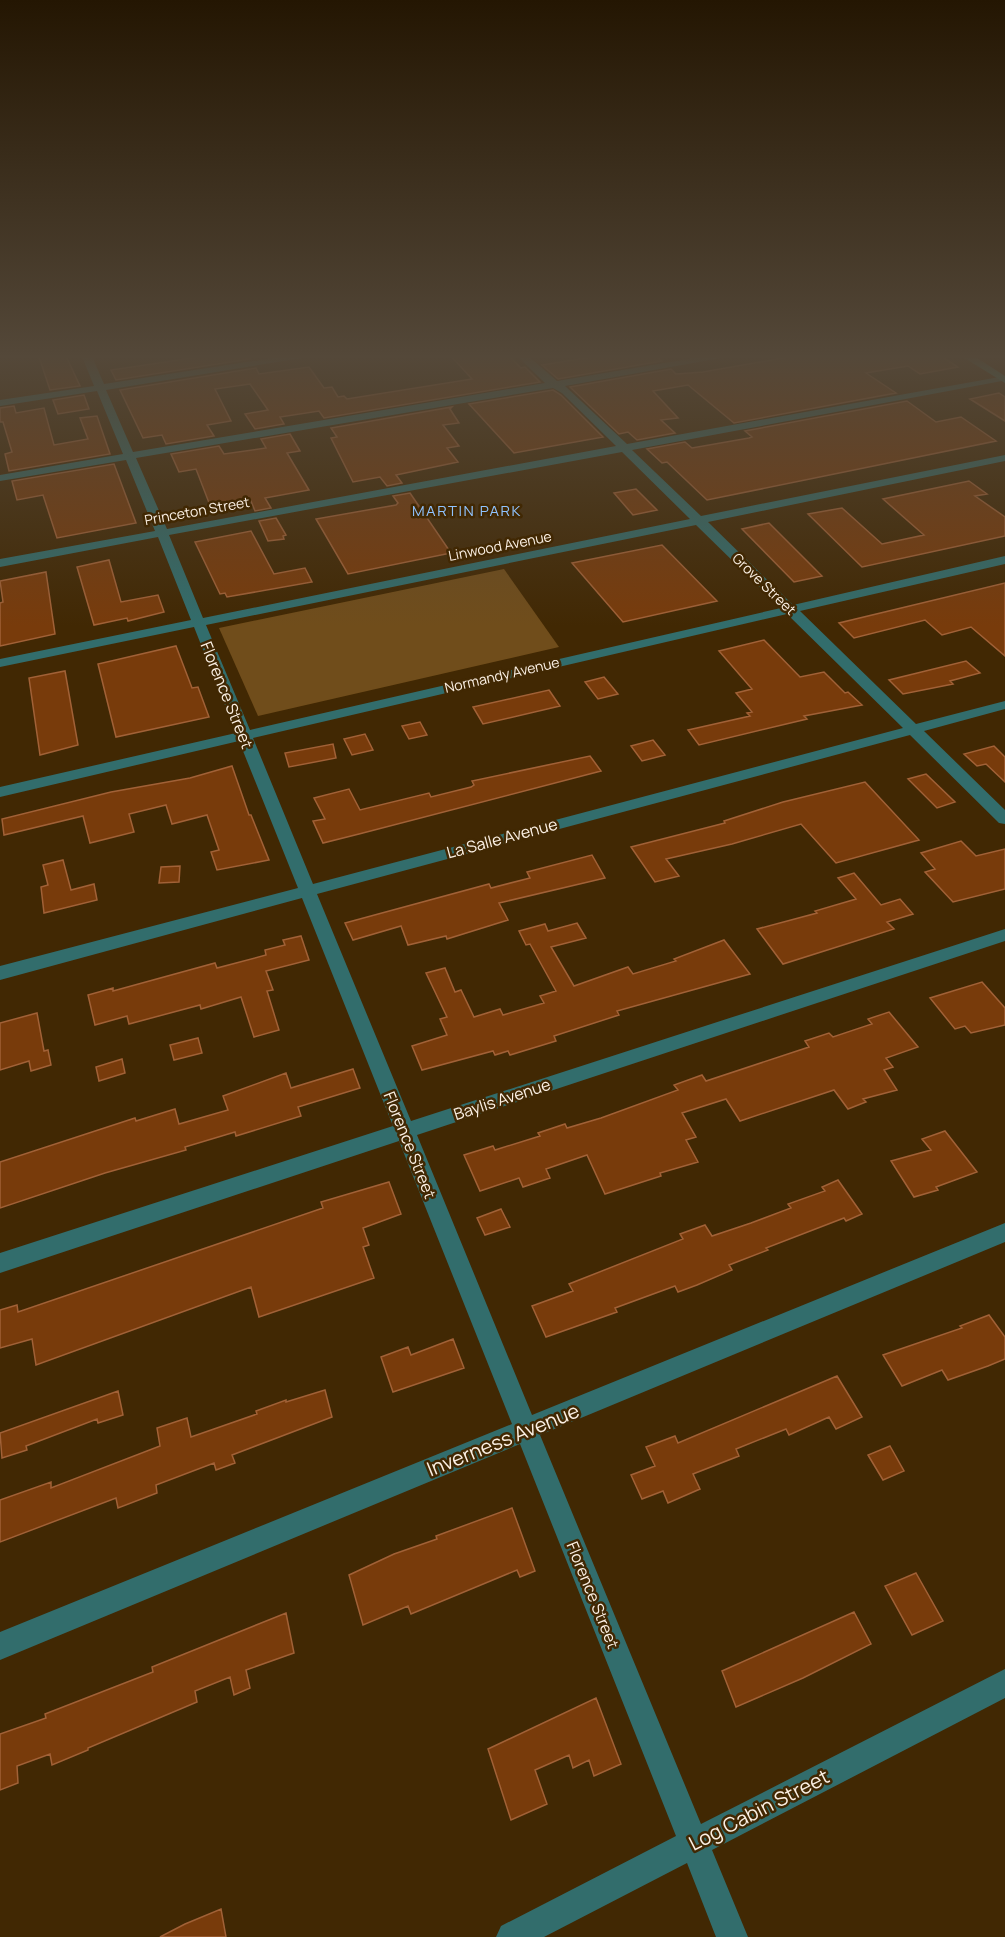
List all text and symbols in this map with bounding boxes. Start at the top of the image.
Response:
street label: Princeton Street [143,492,251,529]
district label: MARTIN PARK [412,500,522,521]
street label: Linwood Avenue [447,526,553,565]
street label: Grove Street [728,548,801,619]
street label: Florence Street [196,638,258,752]
street label: Normandy Avenue [443,652,561,697]
street label: La Salle Avenue [444,813,560,863]
street label: Baylis Avenue [451,1073,553,1125]
street label: Florence Street [379,1088,441,1202]
street label: Inverness Avenue [423,1397,583,1482]
street label: Florence Street [562,1538,624,1652]
street label: Log Cabin Street [684,1762,834,1857]

